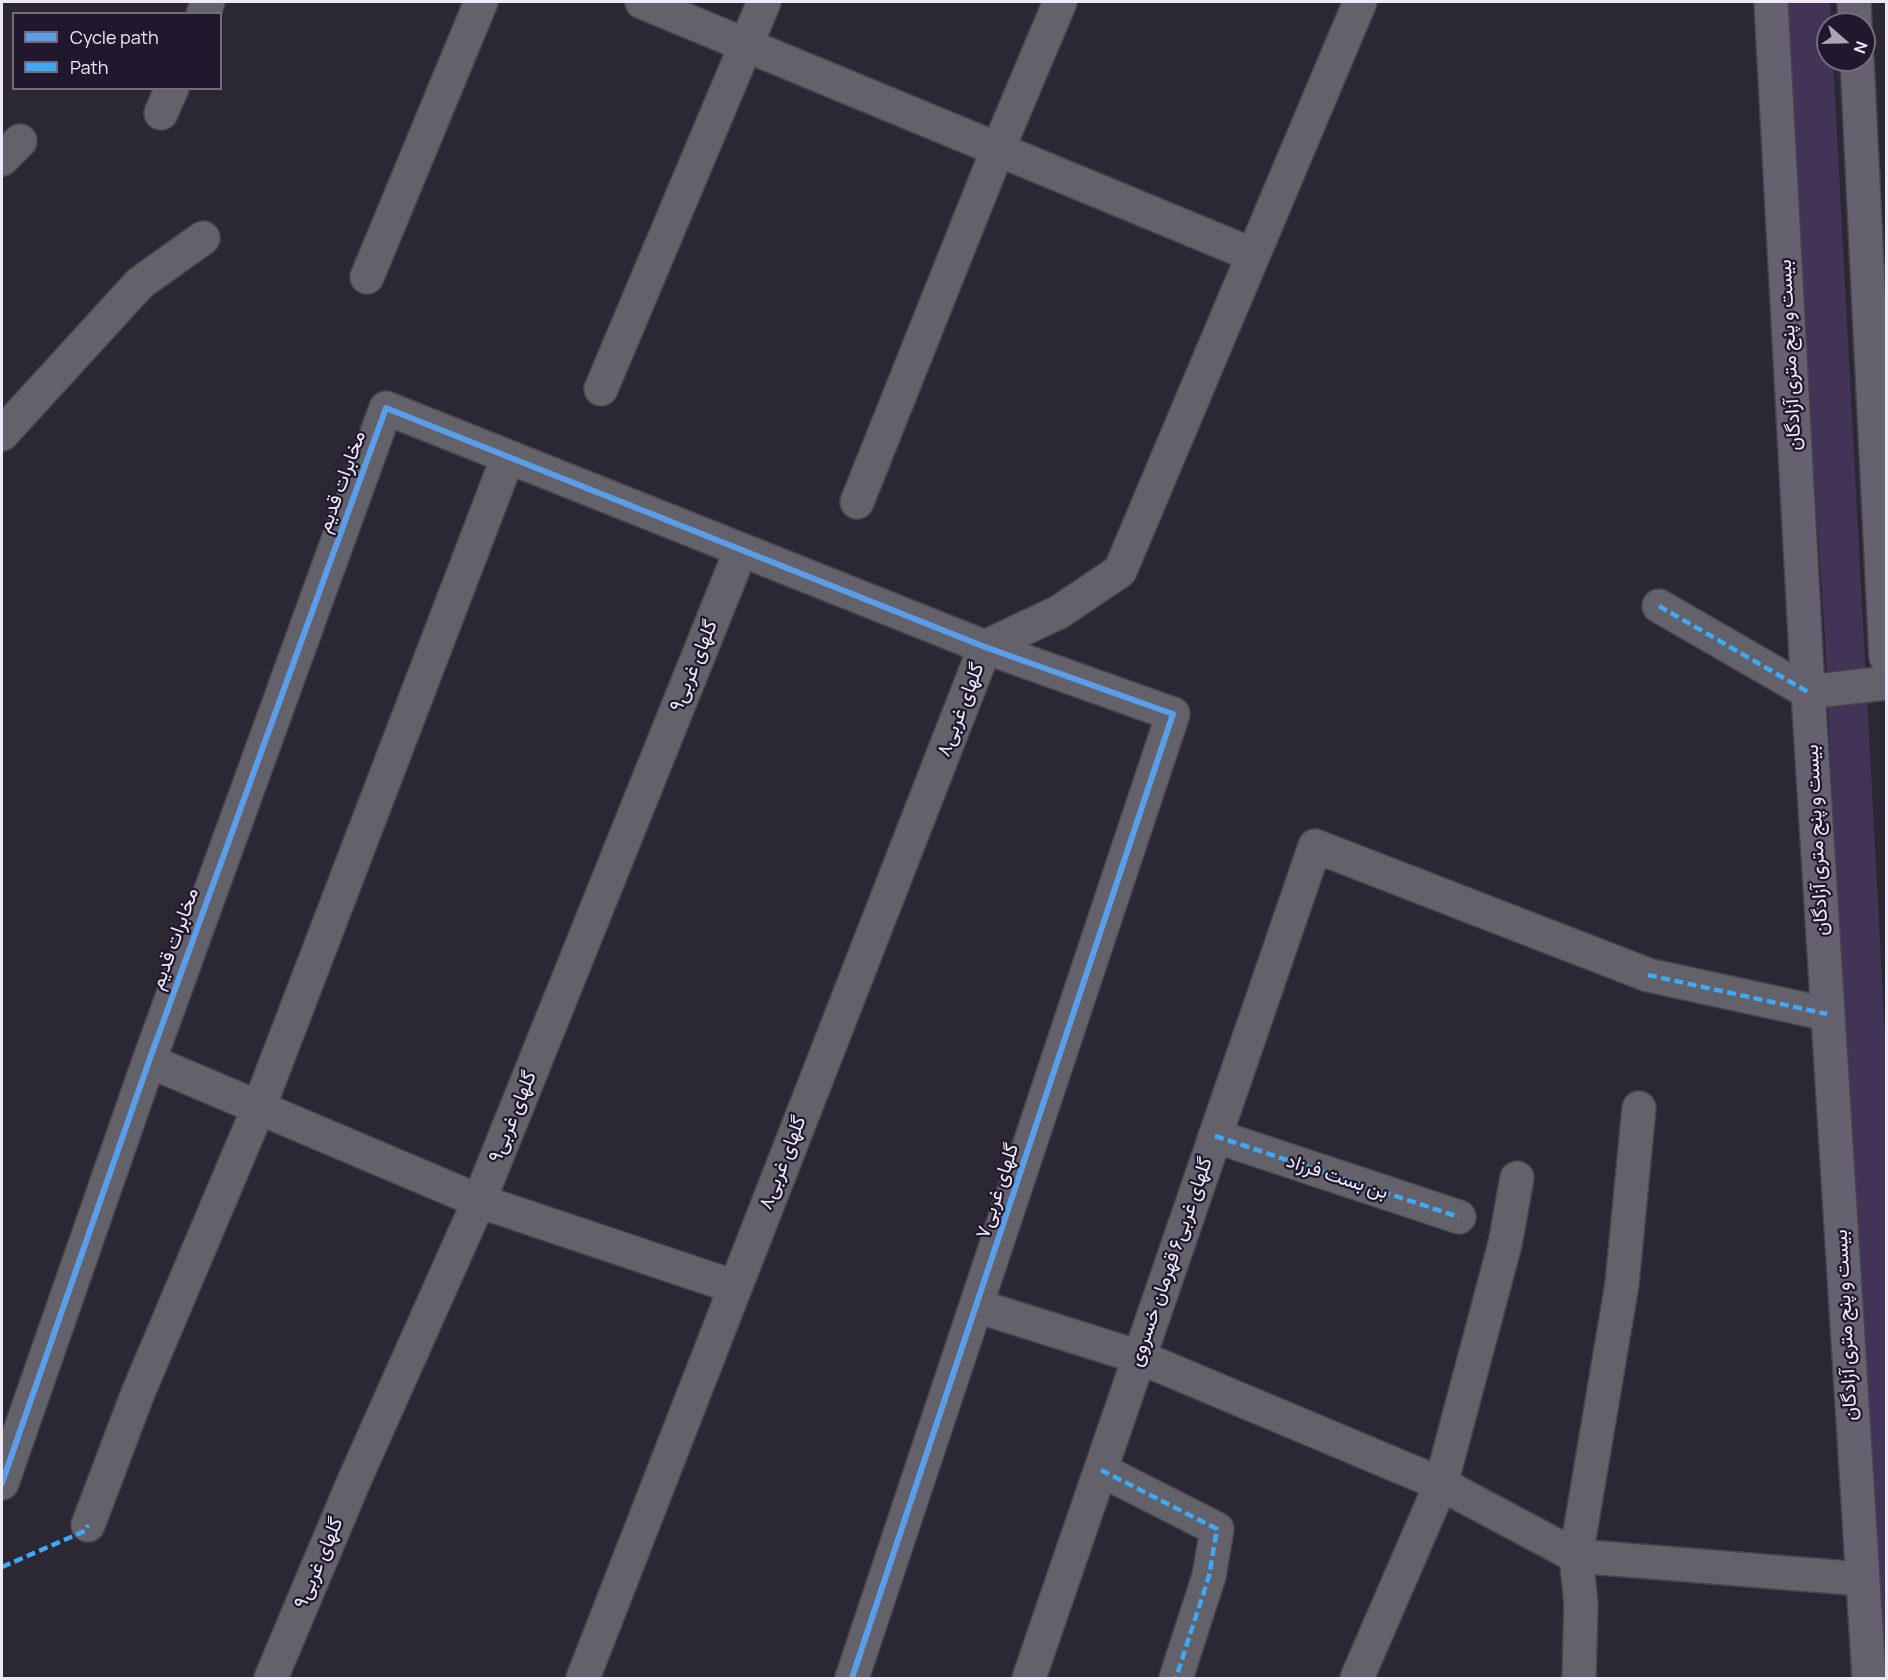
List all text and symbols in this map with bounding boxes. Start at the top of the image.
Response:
legend [12,12,222,90]
north arrow [1816,12,1876,72]
text: Cycle path [70,25,159,49]
text: N [1849,38,1873,57]
text: Path [70,55,108,79]
street label: بیست و پنج متری آزادگان [1773,259,1807,451]
street label: مخابرات قدیم [312,428,372,536]
street label: گلهای غربی۹ [665,617,723,715]
street label: گلهای غربی۸ [932,660,990,760]
street label: بیست و پنج متری آزادگان [1800,744,1834,936]
street label: مخابرات قدیم [145,885,205,993]
street label: گلهای غربی۹ [484,1068,542,1166]
street label: گلهای غربی۸ [754,1113,812,1213]
street label: گلهای غربی۷ [971,1140,1025,1242]
street label: بن بست فرزاد [1283,1149,1391,1205]
street label: گلهای غربی۶ قهرمان خسروی [1124,1154,1218,1370]
street label: بیست و پنج متری آزادگان [1829,1229,1863,1421]
street label: گلهای غربی۹ [289,1514,349,1612]

